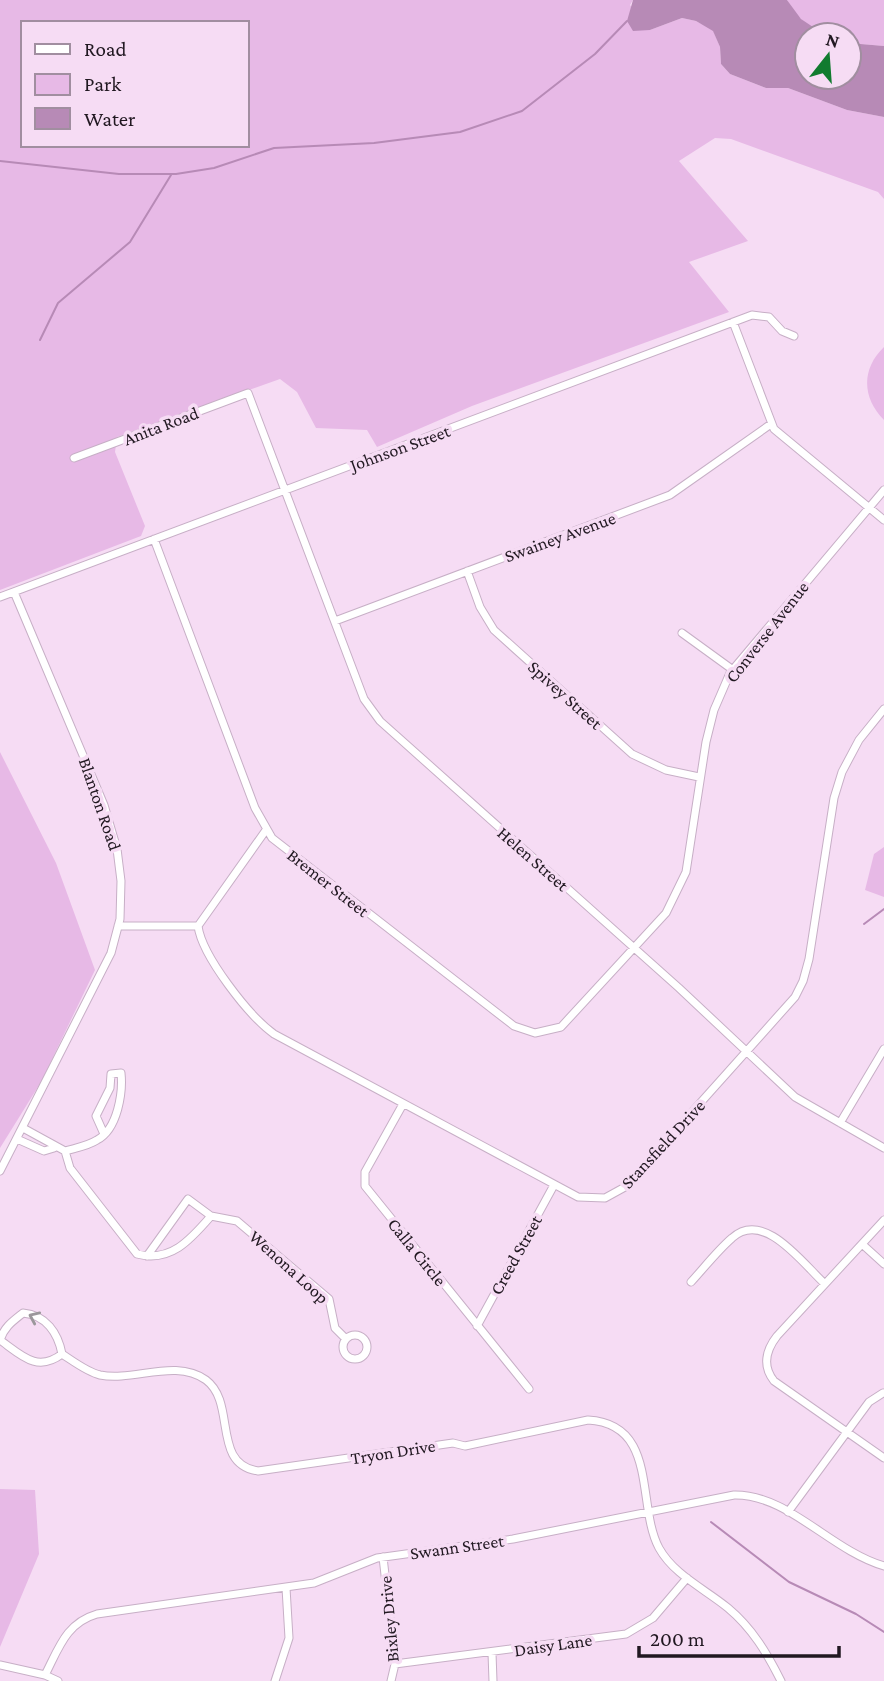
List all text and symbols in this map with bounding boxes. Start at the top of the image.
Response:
legend [21,21,248,147]
north arrow [793,21,863,91]
text: N [824,28,842,52]
text: Road [84,37,127,61]
text: Park [84,72,121,96]
text: Water [84,107,136,131]
street label: Anita Road [121,402,202,449]
street label: Johnson Street [345,420,454,476]
street label: Swainey Avenue [502,508,618,566]
street label: Converse Avenue [721,577,813,687]
street label: Spivey Street [524,657,607,734]
street label: Blanton Road [75,755,125,854]
street label: Helen Street [493,823,573,896]
street label: Bremer Street [283,845,374,922]
street label: Stansfield Drive [617,1096,709,1192]
street label: Creed Street [486,1211,546,1298]
street label: Calla Circle [384,1214,450,1290]
street label: Wenona Loop [245,1226,333,1308]
one-way arrow [29,1312,41,1326]
street label: Tryon Drive [349,1435,437,1469]
street label: Swann Street [409,1530,506,1563]
street label: Bixley Drive [375,1575,403,1663]
scale bar [639,1614,838,1658]
text: 200 m [650,1627,705,1651]
street label: Daisy Lane [513,1630,593,1660]

